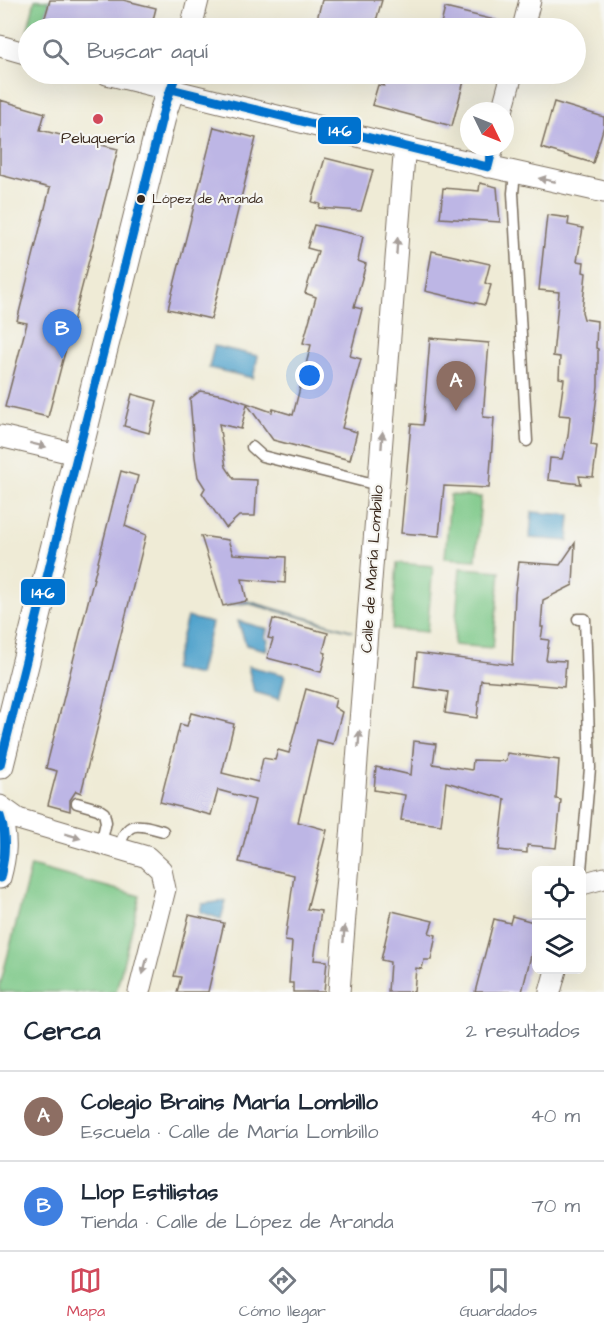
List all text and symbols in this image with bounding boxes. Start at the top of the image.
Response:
search box [18,18,586,84]
icon: search [39,35,72,68]
text: Buscar aquí [87,36,208,67]
north arrow [460,102,514,156]
marker: Peluquería [91,112,105,126]
line badge: 146 [317,116,362,145]
text: 146 [329,120,351,142]
place label: Peluquería [61,127,135,149]
one-way arrow [538,174,556,184]
place label: López de Aranda [152,189,263,209]
marker: López de Aranda [135,193,147,205]
one-way arrow [392,236,401,255]
pin: B [42,310,82,359]
your location [295,361,324,390]
pin: A [436,362,476,411]
one-way arrow [377,431,386,450]
one-way arrow [29,440,47,450]
street label: Calle de María Lombillo [355,484,389,654]
line badge: 146 [20,578,66,606]
text: 146 [32,582,54,604]
one-way arrow [354,730,363,749]
one-way arrow [64,832,82,841]
map controls [532,866,586,974]
button: locate [532,866,586,920]
button: layers [532,920,586,974]
one-way arrow [339,924,348,943]
one-way arrow [140,957,150,975]
text: Cerca [24,1013,101,1049]
text: 2 resultados [466,1017,580,1045]
text: Colegio Brains María Lombillo [81,1087,378,1118]
text: A [37,1102,50,1130]
text: 40 m [530,1102,580,1130]
text: Escuela · Calle de María Lombillo [81,1118,379,1146]
text: Llop Estilistas [81,1177,218,1208]
text: B [36,1192,51,1220]
text: 70 m [532,1192,580,1220]
text: Tienda · Calle de López de Aranda [81,1208,394,1236]
tab: Mapa [67,1264,105,1322]
tab: Cómo llegar [239,1264,326,1322]
tab: Guardados [459,1264,537,1322]

